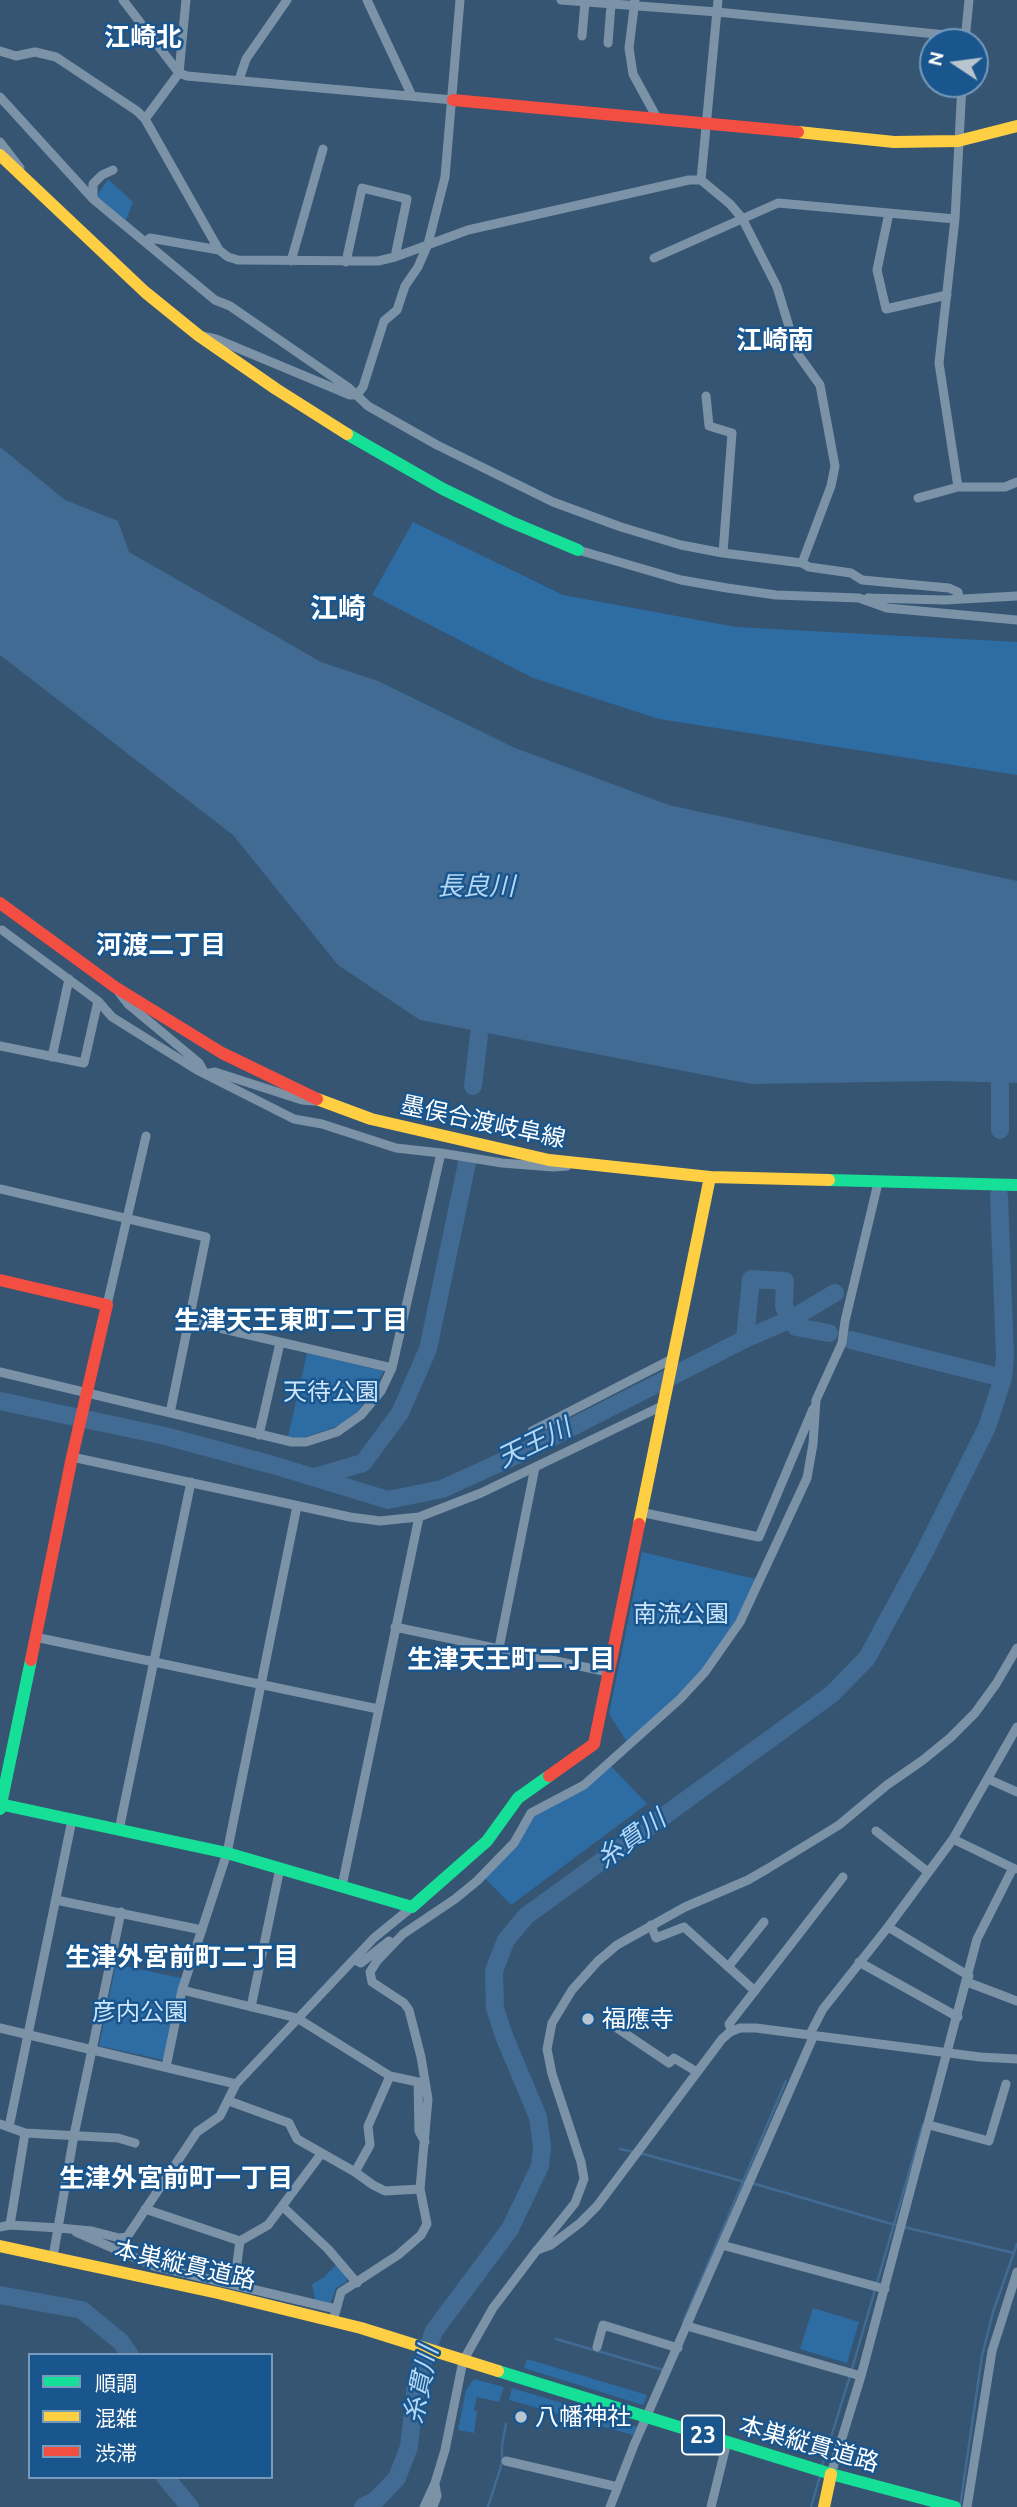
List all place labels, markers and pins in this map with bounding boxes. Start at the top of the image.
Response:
place label: 福應寺 [602,2005,674,2033]
marker: 福應寺 [580,2011,596,2027]
place label: 八幡神社 [535,2403,631,2431]
marker: 八幡神社 [513,2409,529,2425]

